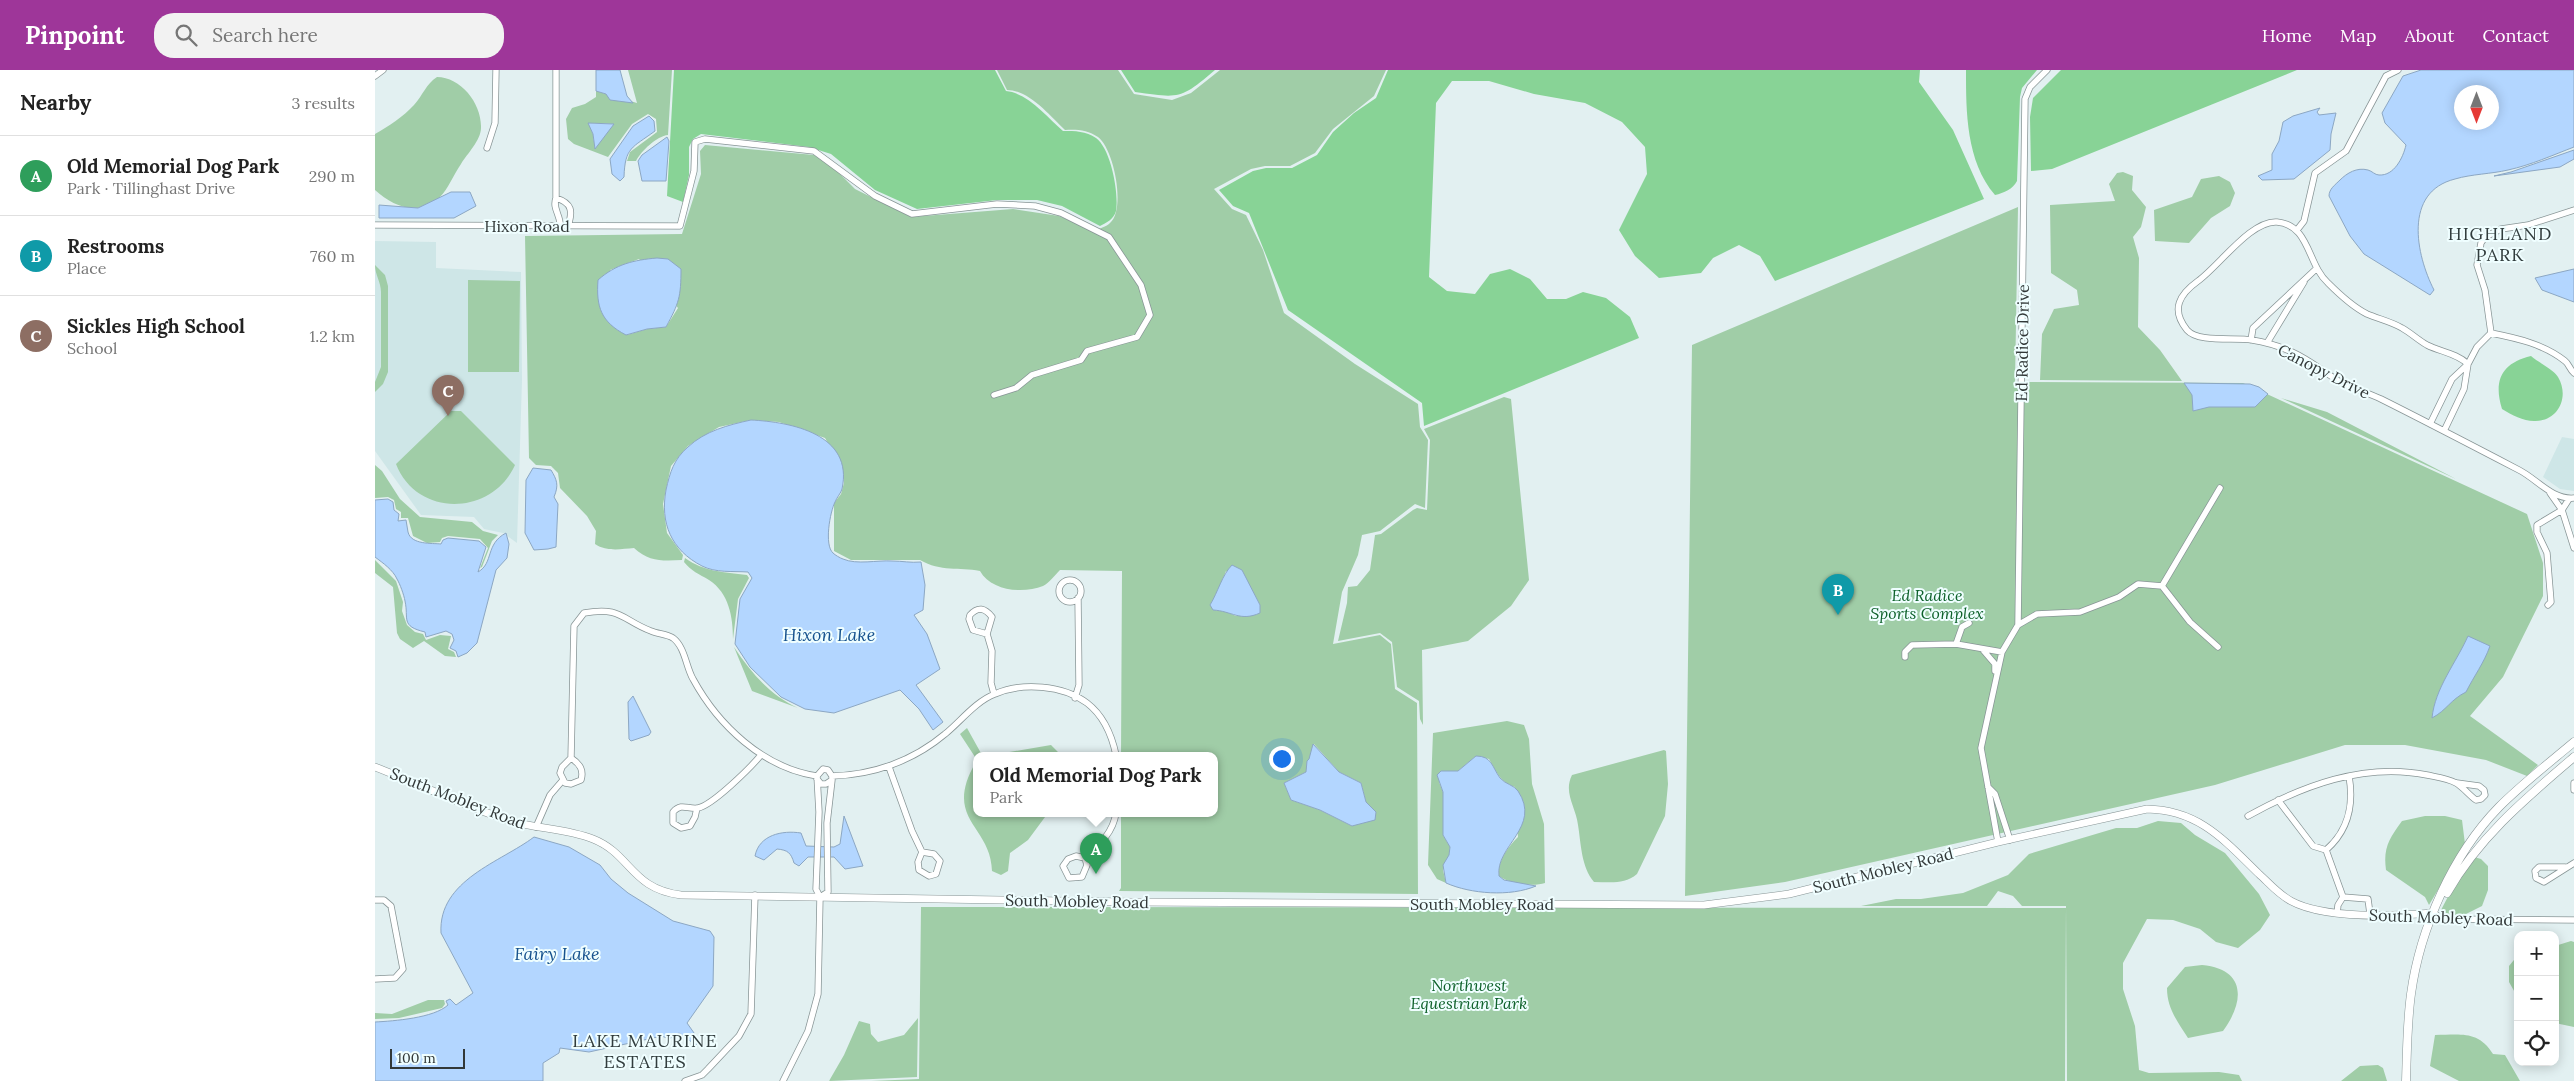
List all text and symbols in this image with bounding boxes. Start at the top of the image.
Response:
search box [154,13,504,58]
text: Pinpoint [25,20,124,51]
icon: search [172,21,200,49]
text: Search here [212,23,318,47]
text: Home [2262,24,2312,47]
text: Map [2340,24,2376,47]
text: About [2404,24,2454,47]
text: Contact [2482,24,2549,47]
north arrow [2454,85,2499,130]
text: Nearby [20,89,91,116]
text: 3 results [291,93,355,113]
text: Old Memorial Dog Park [67,154,279,178]
text: A [31,166,41,186]
text: 290 m [309,166,355,186]
text: Park · Tillinghast Drive [67,178,235,198]
street label: Hixon Road [484,216,570,236]
district label: HIGHLAND PARK [2448,222,2552,266]
text: Restrooms [67,234,164,258]
text: B [31,246,41,266]
text: 760 m [310,246,355,266]
text: Place [67,258,106,278]
street label: Ed Radice Drive [2011,284,2033,402]
text: Sickles High School [67,314,245,338]
text: C [30,326,42,346]
text: 1.2 km [310,326,355,346]
text: School [67,338,117,358]
street label: Canopy Drive [2275,339,2374,403]
pin: C [432,375,464,416]
pin: B [1822,574,1854,615]
park label: Ed Radice Sports Complex [1870,585,1984,623]
water label: Hixon Lake [783,623,875,646]
your location [1269,746,1295,772]
popup [973,752,1218,817]
street label: South Mobley Road [387,763,529,833]
text: Old Memorial Dog Park [989,763,1202,787]
text: Park [989,787,1023,807]
pin: A [1080,833,1112,874]
street label: South Mobley Road [1811,843,1956,897]
street label: South Mobley Road [1005,890,1150,912]
street label: South Mobley Road [1410,894,1554,914]
street label: South Mobley Road [2369,904,2514,930]
map controls [2514,931,2559,1066]
button: + [2514,931,2559,976]
water label: Fairy Lake [514,942,600,965]
park label: Northwest Equestrian Park [1411,975,1527,1013]
button: − [2514,976,2559,1021]
button: locate [2514,1021,2559,1066]
district label: LAKE MAURINE ESTATES [572,1029,718,1073]
scale bar [390,1046,465,1069]
text: 100 m [397,1049,436,1067]

